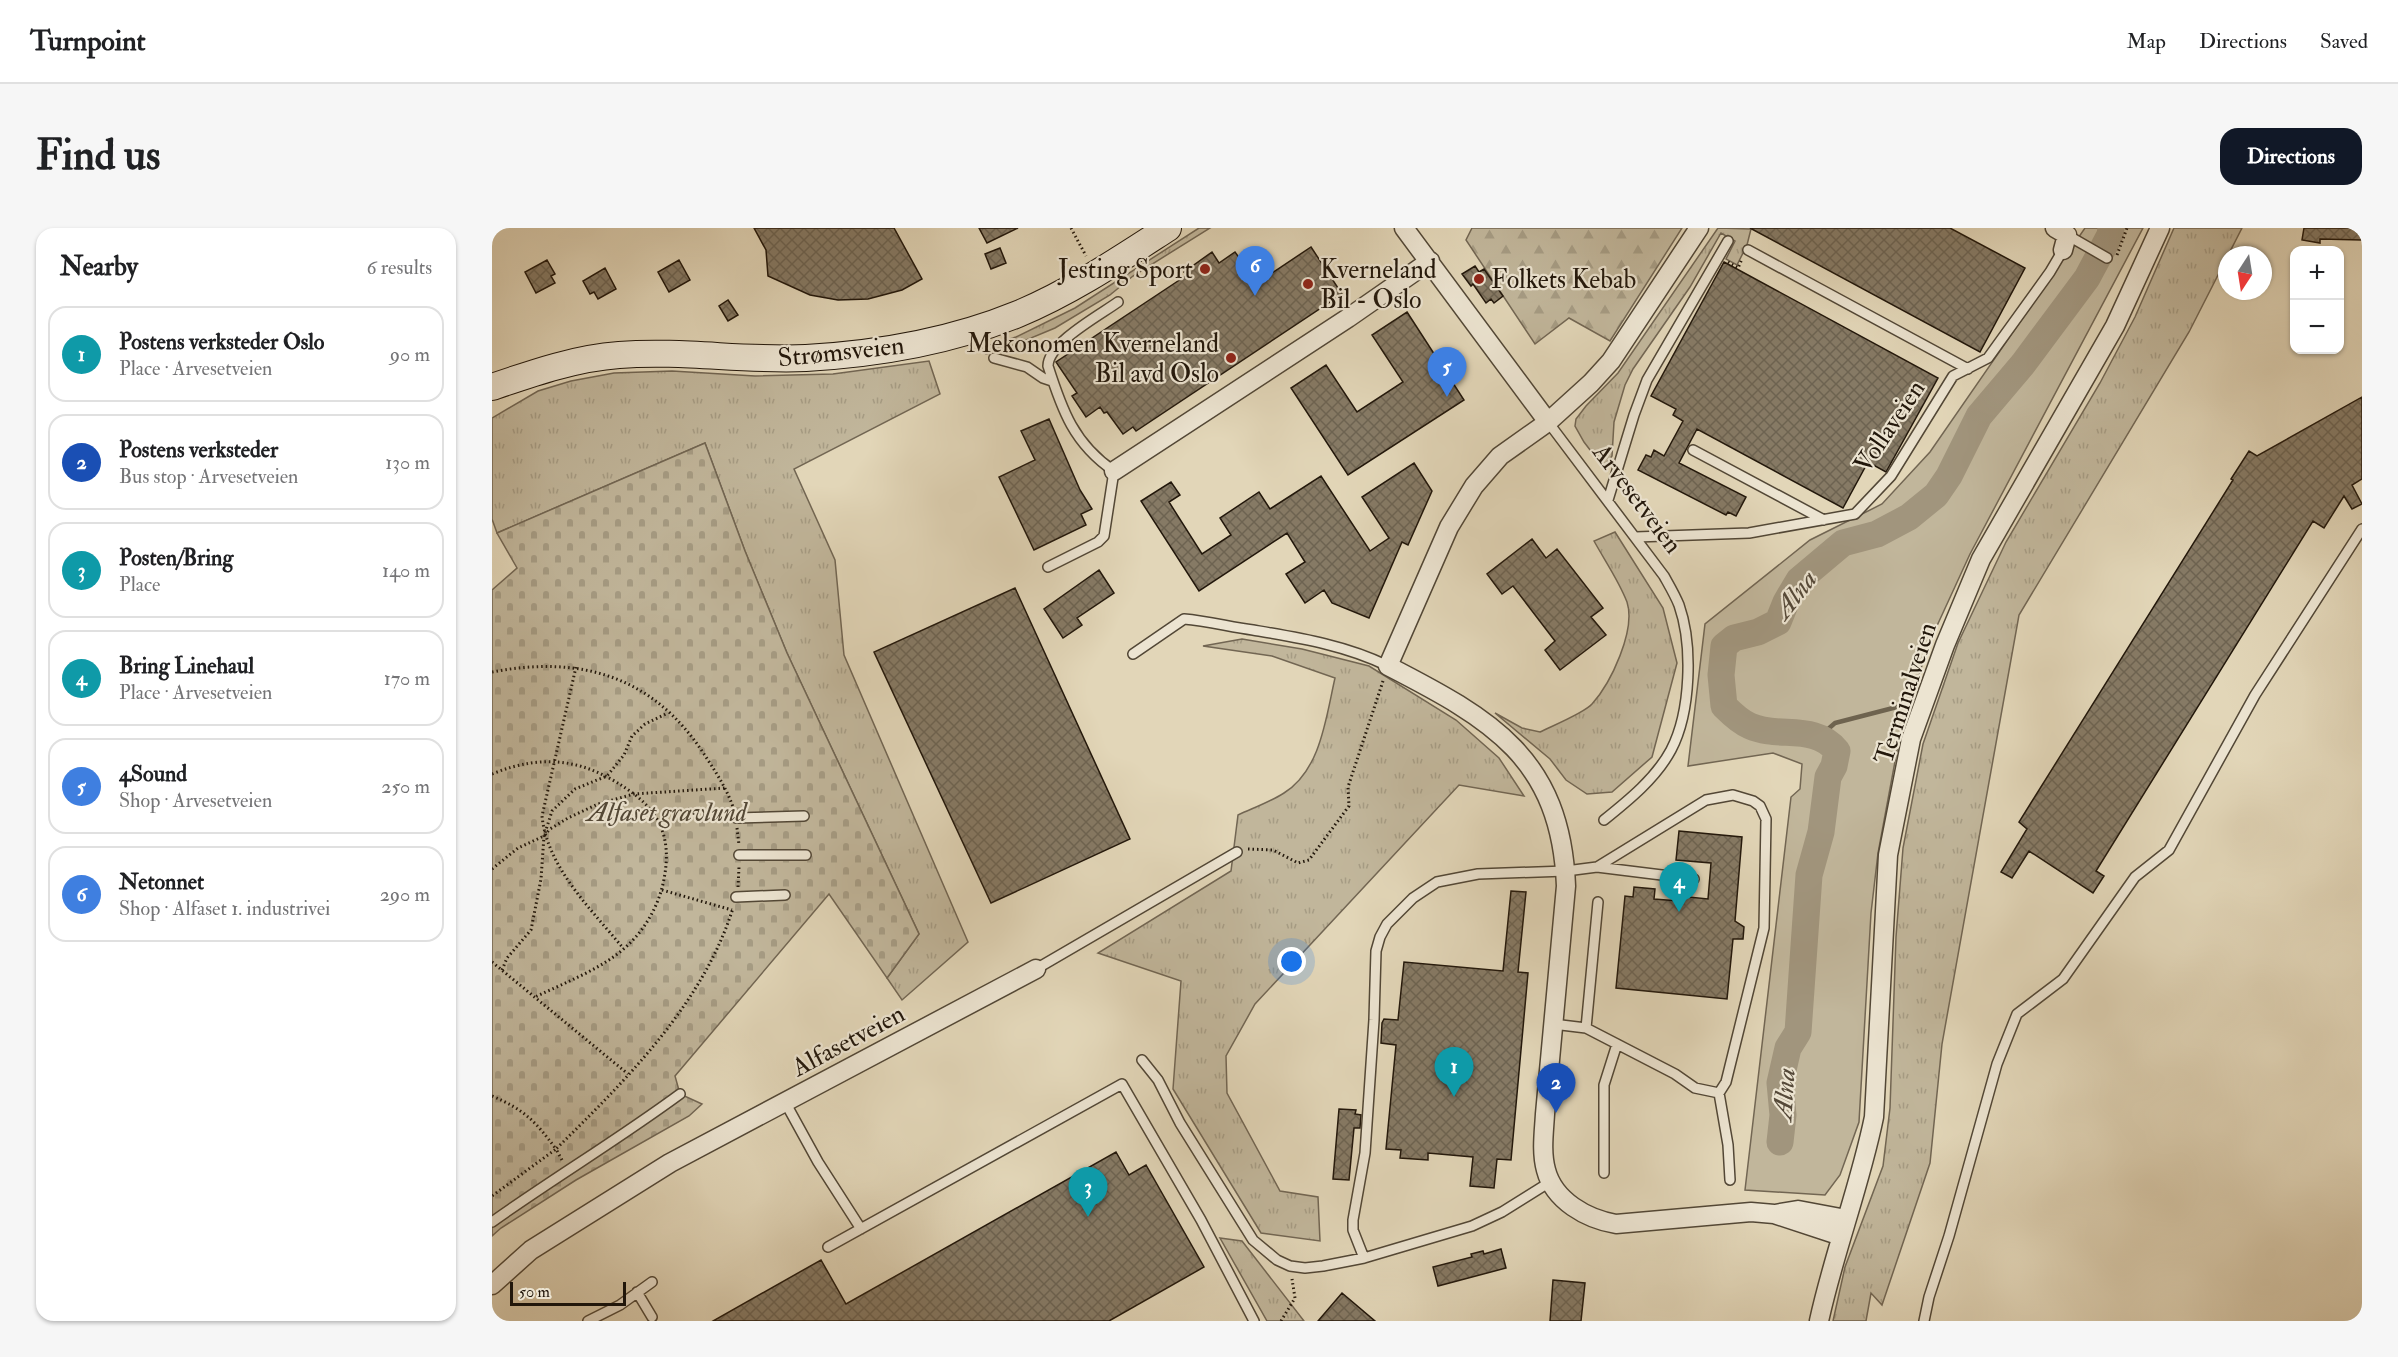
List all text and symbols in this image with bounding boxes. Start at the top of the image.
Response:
text: Turnpoint [30,24,146,59]
text: Map [2126,28,2166,55]
text: Directions [2199,28,2287,55]
text: Saved [2320,28,2368,55]
button: Directions [2220,128,2362,185]
text: Find us [36,130,160,182]
north arrow [2218,246,2272,300]
map controls [2290,246,2344,354]
button: + [2290,246,2344,300]
pin: 6 [1236,247,1275,296]
text: Nearby [60,251,138,283]
place label: Jesting Sport [1057,254,1193,287]
place label: Kverneland Bil - Oslo [1320,254,1437,316]
text: 6 results [366,255,432,280]
marker: Jesting Sport [1198,262,1212,276]
place label: Folkets Kebab [1491,264,1636,296]
marker: Folkets Kebab [1472,272,1486,286]
marker: Kverneland Bil - Oslo [1301,277,1315,291]
button: − [2290,300,2344,354]
text: Postens verksteder Oslo [119,328,324,356]
place label: Mekonomen Kverneland Bil avd Oslo [967,328,1219,390]
street label: Strømsveien [776,329,906,375]
text: 1 [78,342,85,367]
text: 90 m [390,342,430,367]
pin: 5 [1428,348,1466,397]
marker: Mekonomen Kverneland Bil avd Oslo [1224,351,1238,365]
text: Place · Arvesetveien [119,356,272,381]
street label: Vollaveien [1847,374,1932,479]
text: Postens verksteder [119,436,278,464]
street label: Arvesetveien [1585,436,1689,560]
text: 2 [76,450,87,475]
text: 130 m [385,450,430,475]
text: Bus stop · Arvesetveien [119,464,298,489]
text: Posten/Bring [119,544,233,572]
text: 3 [78,558,85,583]
text: 140 m [382,558,430,583]
water label: Alna [1764,563,1825,627]
text: Place [119,572,160,597]
street label: Terminalveien [1868,618,1944,768]
text: Bring Linehaul [119,652,254,680]
text: 4 [76,666,87,691]
text: 170 m [384,666,430,691]
text: Place · Arvesetveien [119,680,272,705]
text: 4Sound [119,760,187,788]
text: 5 [77,774,86,799]
text: 250 m [381,774,430,799]
text: Shop · Arvesetveien [119,788,272,813]
park label: Alfaset gravlund [584,797,749,829]
pin: 4 [1660,862,1698,912]
text: Netonnet [119,868,204,896]
text: 6 [76,882,87,907]
text: 290 m [380,882,430,907]
text: Shop · Alfaset 1. industrivei [119,896,330,921]
your location [1277,947,1306,976]
street label: Alfasetveien [786,998,910,1084]
pin: 1 [1434,1048,1474,1097]
pin: 2 [1536,1064,1576,1113]
water label: Alna [1766,1067,1803,1124]
pin: 3 [1068,1168,1108,1217]
scale bar [510,1279,626,1306]
text: 50 m [519,1282,550,1302]

